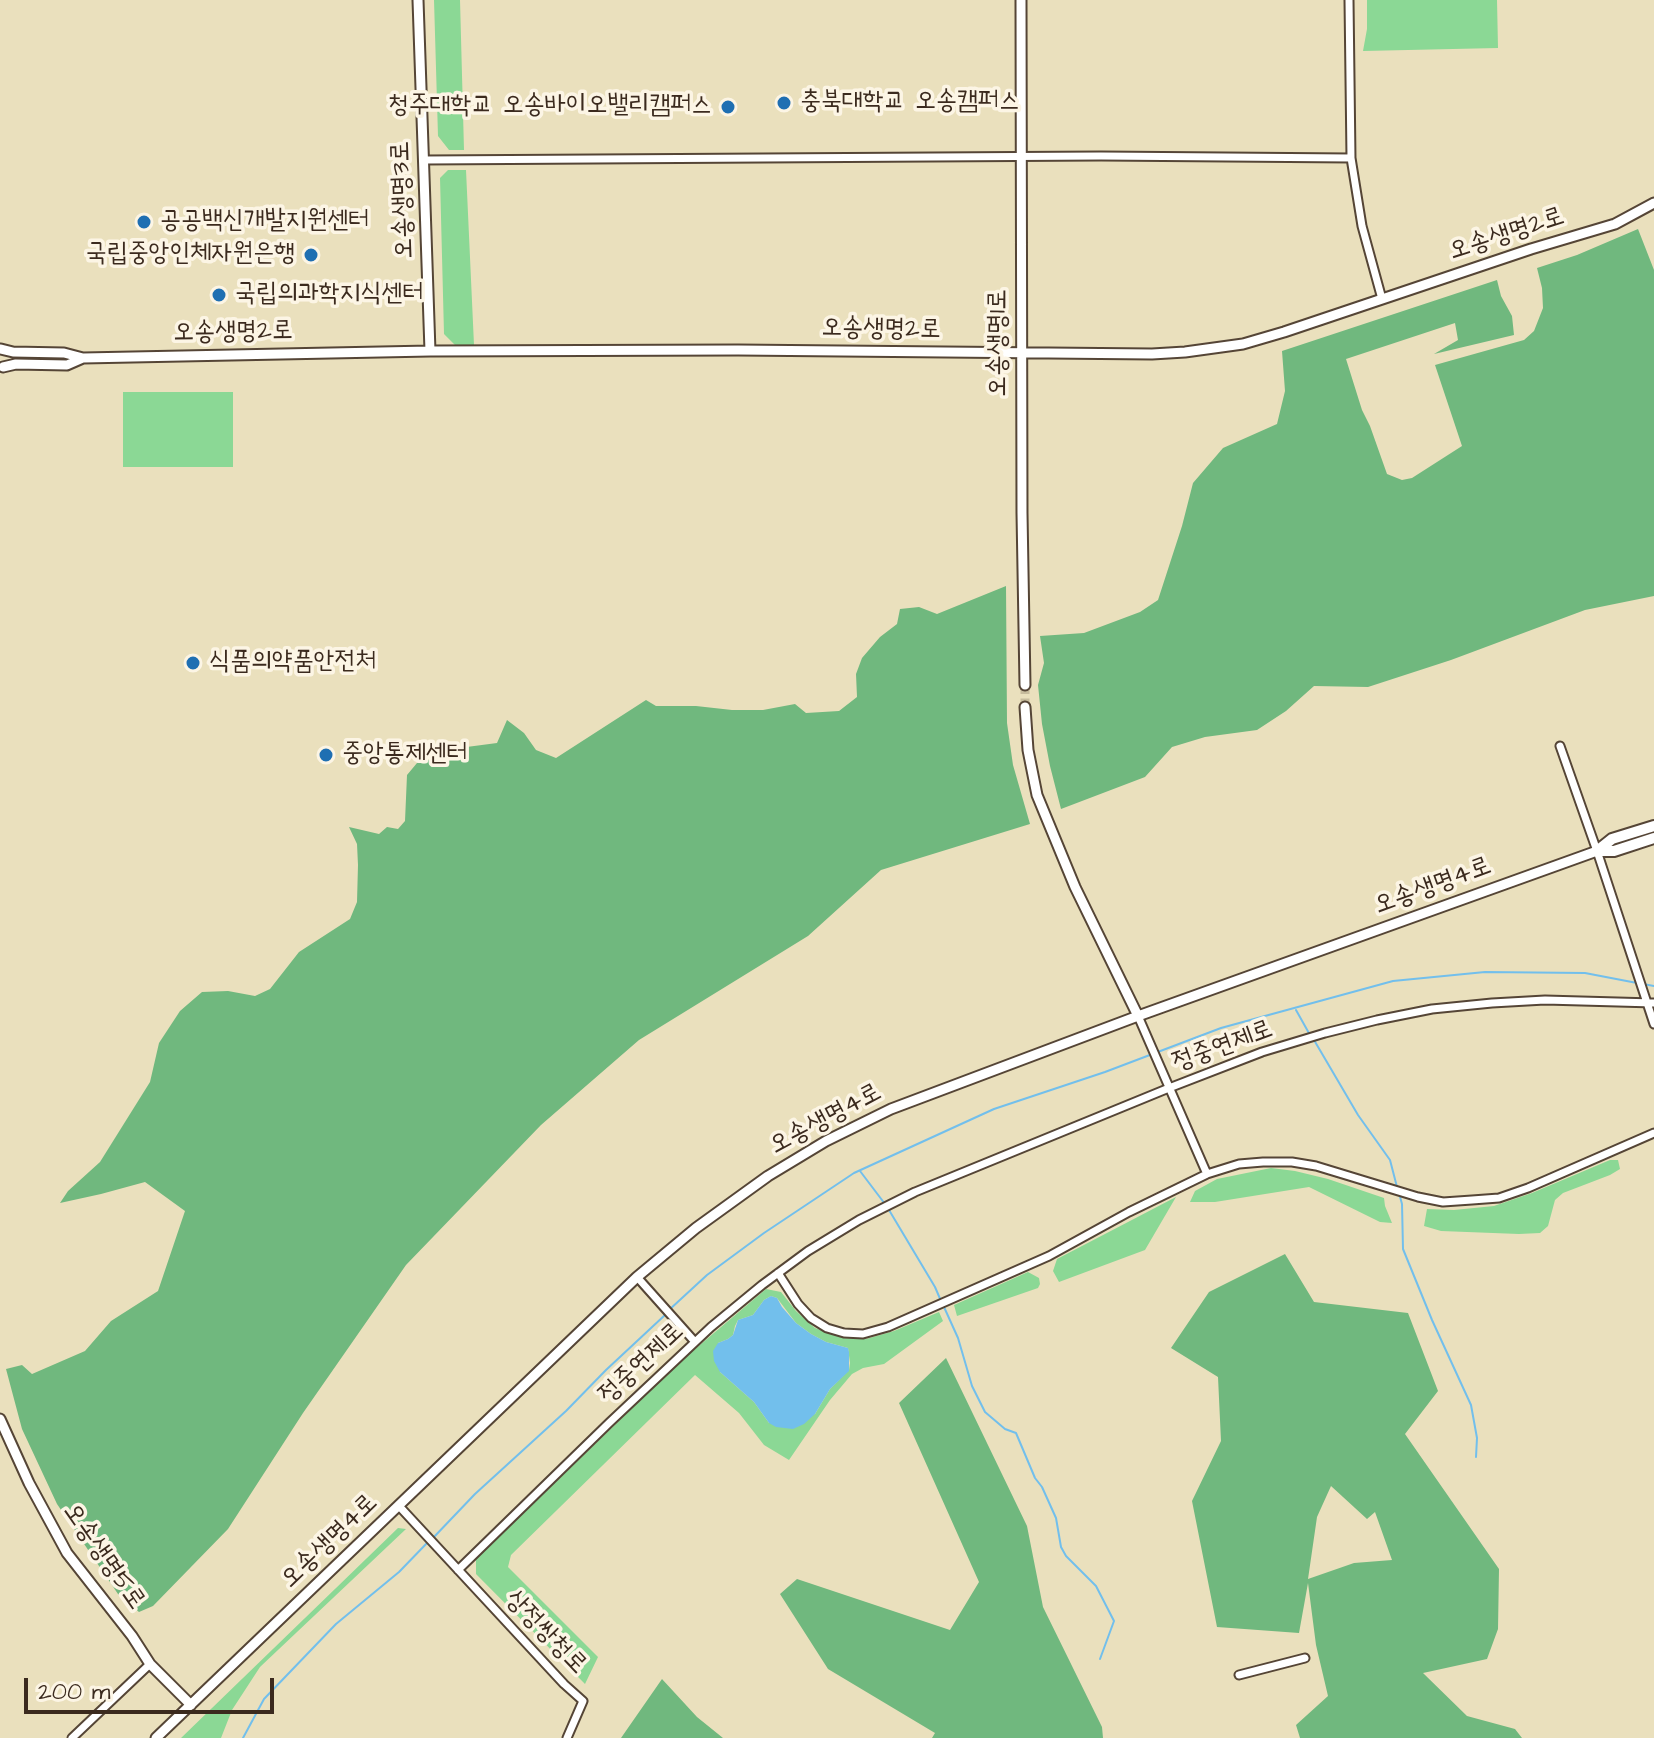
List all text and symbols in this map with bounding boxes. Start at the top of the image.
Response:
place label: 충북대학교 오송캠퍼스 [800,87,1020,119]
place label: 청주대학교 오송바이오밸리캠퍼스 [388,91,712,123]
marker: 충북대학교 오송캠퍼스 [775,94,793,112]
marker: 청주대학교 오송바이오밸리캠퍼스 [719,98,737,116]
street label: 오송생명3로 [386,141,422,259]
street label: 오송생명2로 [1445,202,1569,268]
place label: 공공백신개발지원센터 [160,206,369,238]
marker: 공공백신개발지원센터 [135,213,153,231]
place label: 국립중앙인체자원은행 [86,239,295,271]
marker: 국립중앙인체자원은행 [302,246,320,264]
place label: 국립의과학지식센터 [235,279,423,311]
marker: 국립의과학지식센터 [210,286,228,304]
street label: 오송생명1로 [984,289,1016,397]
street label: 오송생명2로 [821,313,941,347]
street label: 오송생명2로 [173,316,293,350]
place label: 식품의약품안전처 [209,647,376,679]
marker: 식품의약품안전처 [184,654,202,672]
place label: 중앙통제센터 [342,739,468,771]
marker: 중앙통제센터 [317,746,335,764]
street label: 오송생명4로 [1370,851,1496,923]
street label: 정중연제로 [1169,1014,1277,1080]
street label: 오송생명4로 [765,1078,887,1162]
street label: 정중연제로 [593,1317,691,1411]
street label: 오송생명4로 [275,1488,385,1596]
street label: 오송생명5로 [55,1498,151,1616]
street label: 상정쌍청로 [497,1585,593,1681]
scale bar [28,1662,278,1712]
text: 200 m [38,1675,110,1709]

